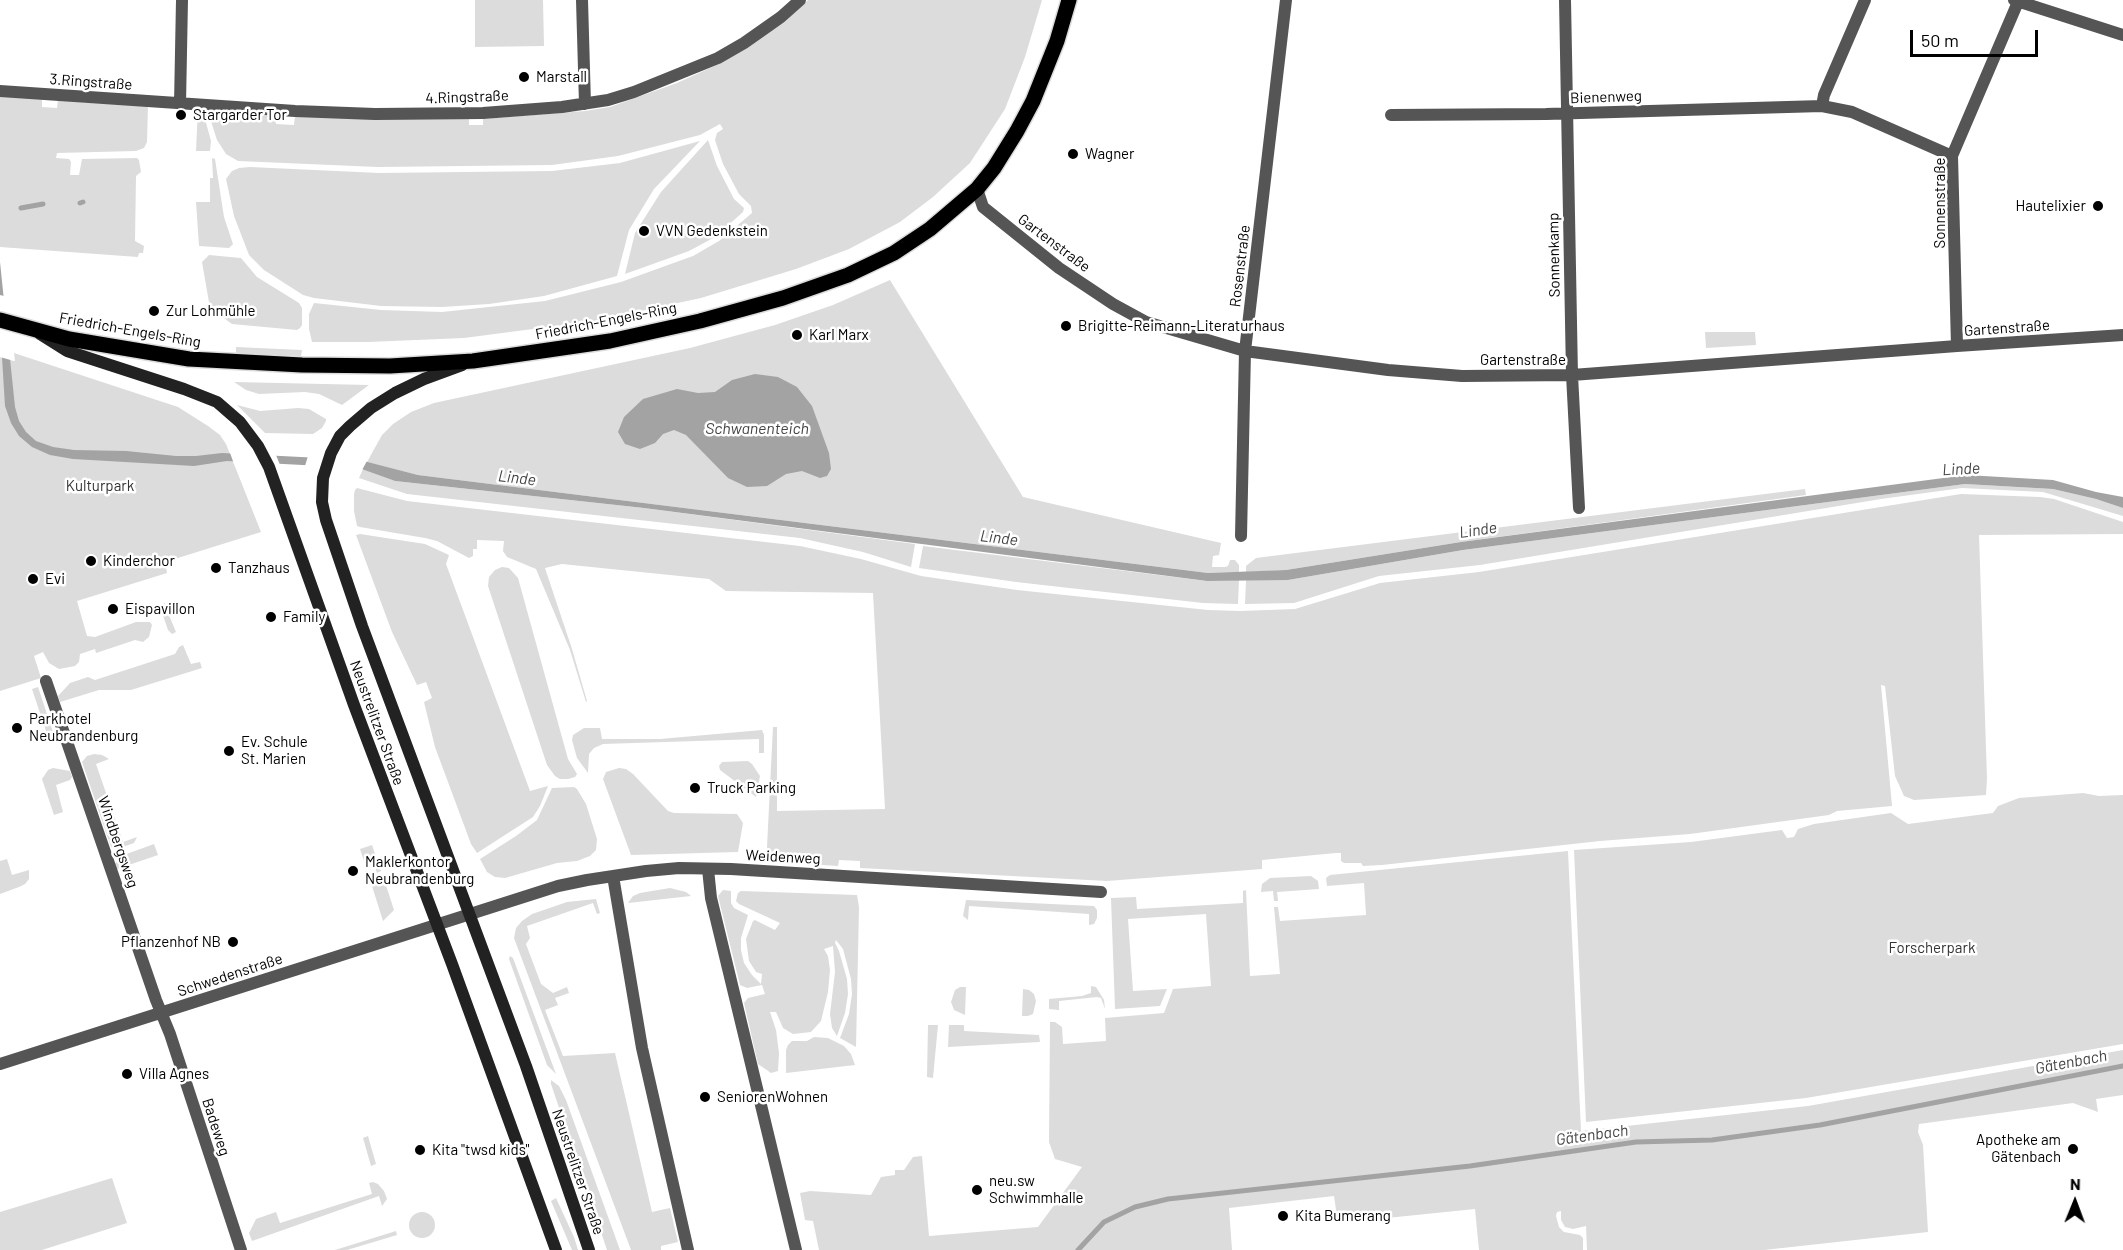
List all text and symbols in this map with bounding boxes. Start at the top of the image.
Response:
scale bar [1913,18,2040,56]
text: 50 m [1921,29,1959,51]
place label: Marstall [536,68,587,86]
street label: 3.Ringstraße [49,70,133,94]
marker: Marstall [517,70,531,84]
street label: 4.Ringstraße [425,87,509,107]
street label: Bienenweg [1570,87,1642,107]
place label: Stargarder Tor [193,106,287,124]
marker: Stargarder Tor [174,108,188,122]
place label: Wagner [1085,145,1135,163]
marker: Wagner [1066,147,1080,161]
street label: Sonnenstraße [1931,157,1949,249]
place label: Hautelixier [2016,197,2086,215]
marker: Hautelixier [2091,199,2105,213]
street label: Gartenstraße [1014,210,1094,276]
street label: Sonnenkamp [1544,212,1564,298]
place label: VVN Gedenkstein [656,222,768,240]
marker: VVN Gedenkstein [637,224,651,238]
street label: Rosenstraße [1226,224,1254,308]
street label: Friedrich-Engels-Ring [534,298,678,344]
place label: Zur Lohmühle [166,302,256,320]
marker: Zur Lohmühle [147,304,161,318]
street label: Friedrich-Engels-Ring [58,309,202,351]
street label: Gartenstraße [1964,316,2050,340]
place label: Brigitte-Reimann-Literaturhaus [1078,317,1285,335]
marker: Brigitte-Reimann-Literaturhaus [1059,319,1073,333]
place label: Karl Marx [809,326,869,344]
marker: Karl Marx [790,328,804,342]
street label: Gartenstraße [1480,351,1566,369]
water label: Schwanenteich [705,419,809,439]
water label: Linde [1942,458,1980,480]
water label: Linde [497,466,537,490]
park label: Kulturpark [66,477,134,495]
water label: Linde [1458,518,1498,542]
water label: Linde [979,526,1019,550]
place label: Kinderchor [103,552,175,570]
marker: Kinderchor [84,554,98,568]
place label: Tanzhaus [228,559,290,577]
marker: Tanzhaus [209,561,223,575]
place label: Evi [45,570,65,588]
marker: Evi [26,572,40,586]
place label: Eispavillon [125,600,195,618]
marker: Eispavillon [106,602,120,616]
place label: Family [283,608,325,626]
marker: Family [264,610,278,624]
street label: Neustrelitzer Straße [346,658,408,788]
place label: Parkhotel Neubrandenburg [29,710,138,745]
marker: Parkhotel Neubrandenburg [10,721,24,735]
place label: Ev. Schule St. Marien [241,733,308,768]
marker: Ev. Schule St. Marien [222,744,236,758]
place label: Truck Parking [707,779,796,797]
marker: Truck Parking [688,781,702,795]
street label: Windbergsweg [94,794,142,890]
street label: Weidenweg [745,846,821,868]
place label: Maklerkontor Neubrandenburg [365,853,474,888]
marker: Maklerkontor Neubrandenburg [346,864,360,878]
place label: Pflanzenhof NB [121,933,221,951]
marker: Pflanzenhof NB [226,935,240,949]
park label: Forscherpark [1889,939,1975,957]
street label: Schwedenstraße [175,950,285,1000]
water label: Gätenbach [2033,1046,2109,1078]
place label: Villa Agnes [139,1065,209,1083]
marker: Villa Agnes [120,1067,134,1081]
place label: SeniorenWohnen [717,1088,828,1106]
marker: SeniorenWohnen [698,1090,712,1104]
street label: Badeweg [198,1096,234,1158]
street label: Neustrelitzer Straße [548,1107,608,1237]
water label: Gätenbach [1555,1120,1629,1150]
place label: Apotheke am Gätenbach [1976,1131,2061,1166]
place label: Kita "twsd kids" [432,1141,530,1159]
marker: Apotheke am Gätenbach [2066,1142,2080,1156]
marker: Kita "twsd kids" [413,1143,427,1157]
place label: neu.sw Schwimmhalle [989,1172,1084,1207]
north arrow [2045,1172,2105,1232]
text: N [2070,1174,2081,1193]
marker: neu.sw Schwimmhalle [970,1183,984,1197]
place label: Kita Bumerang [1295,1207,1391,1225]
marker: Kita Bumerang [1276,1209,1290,1223]

